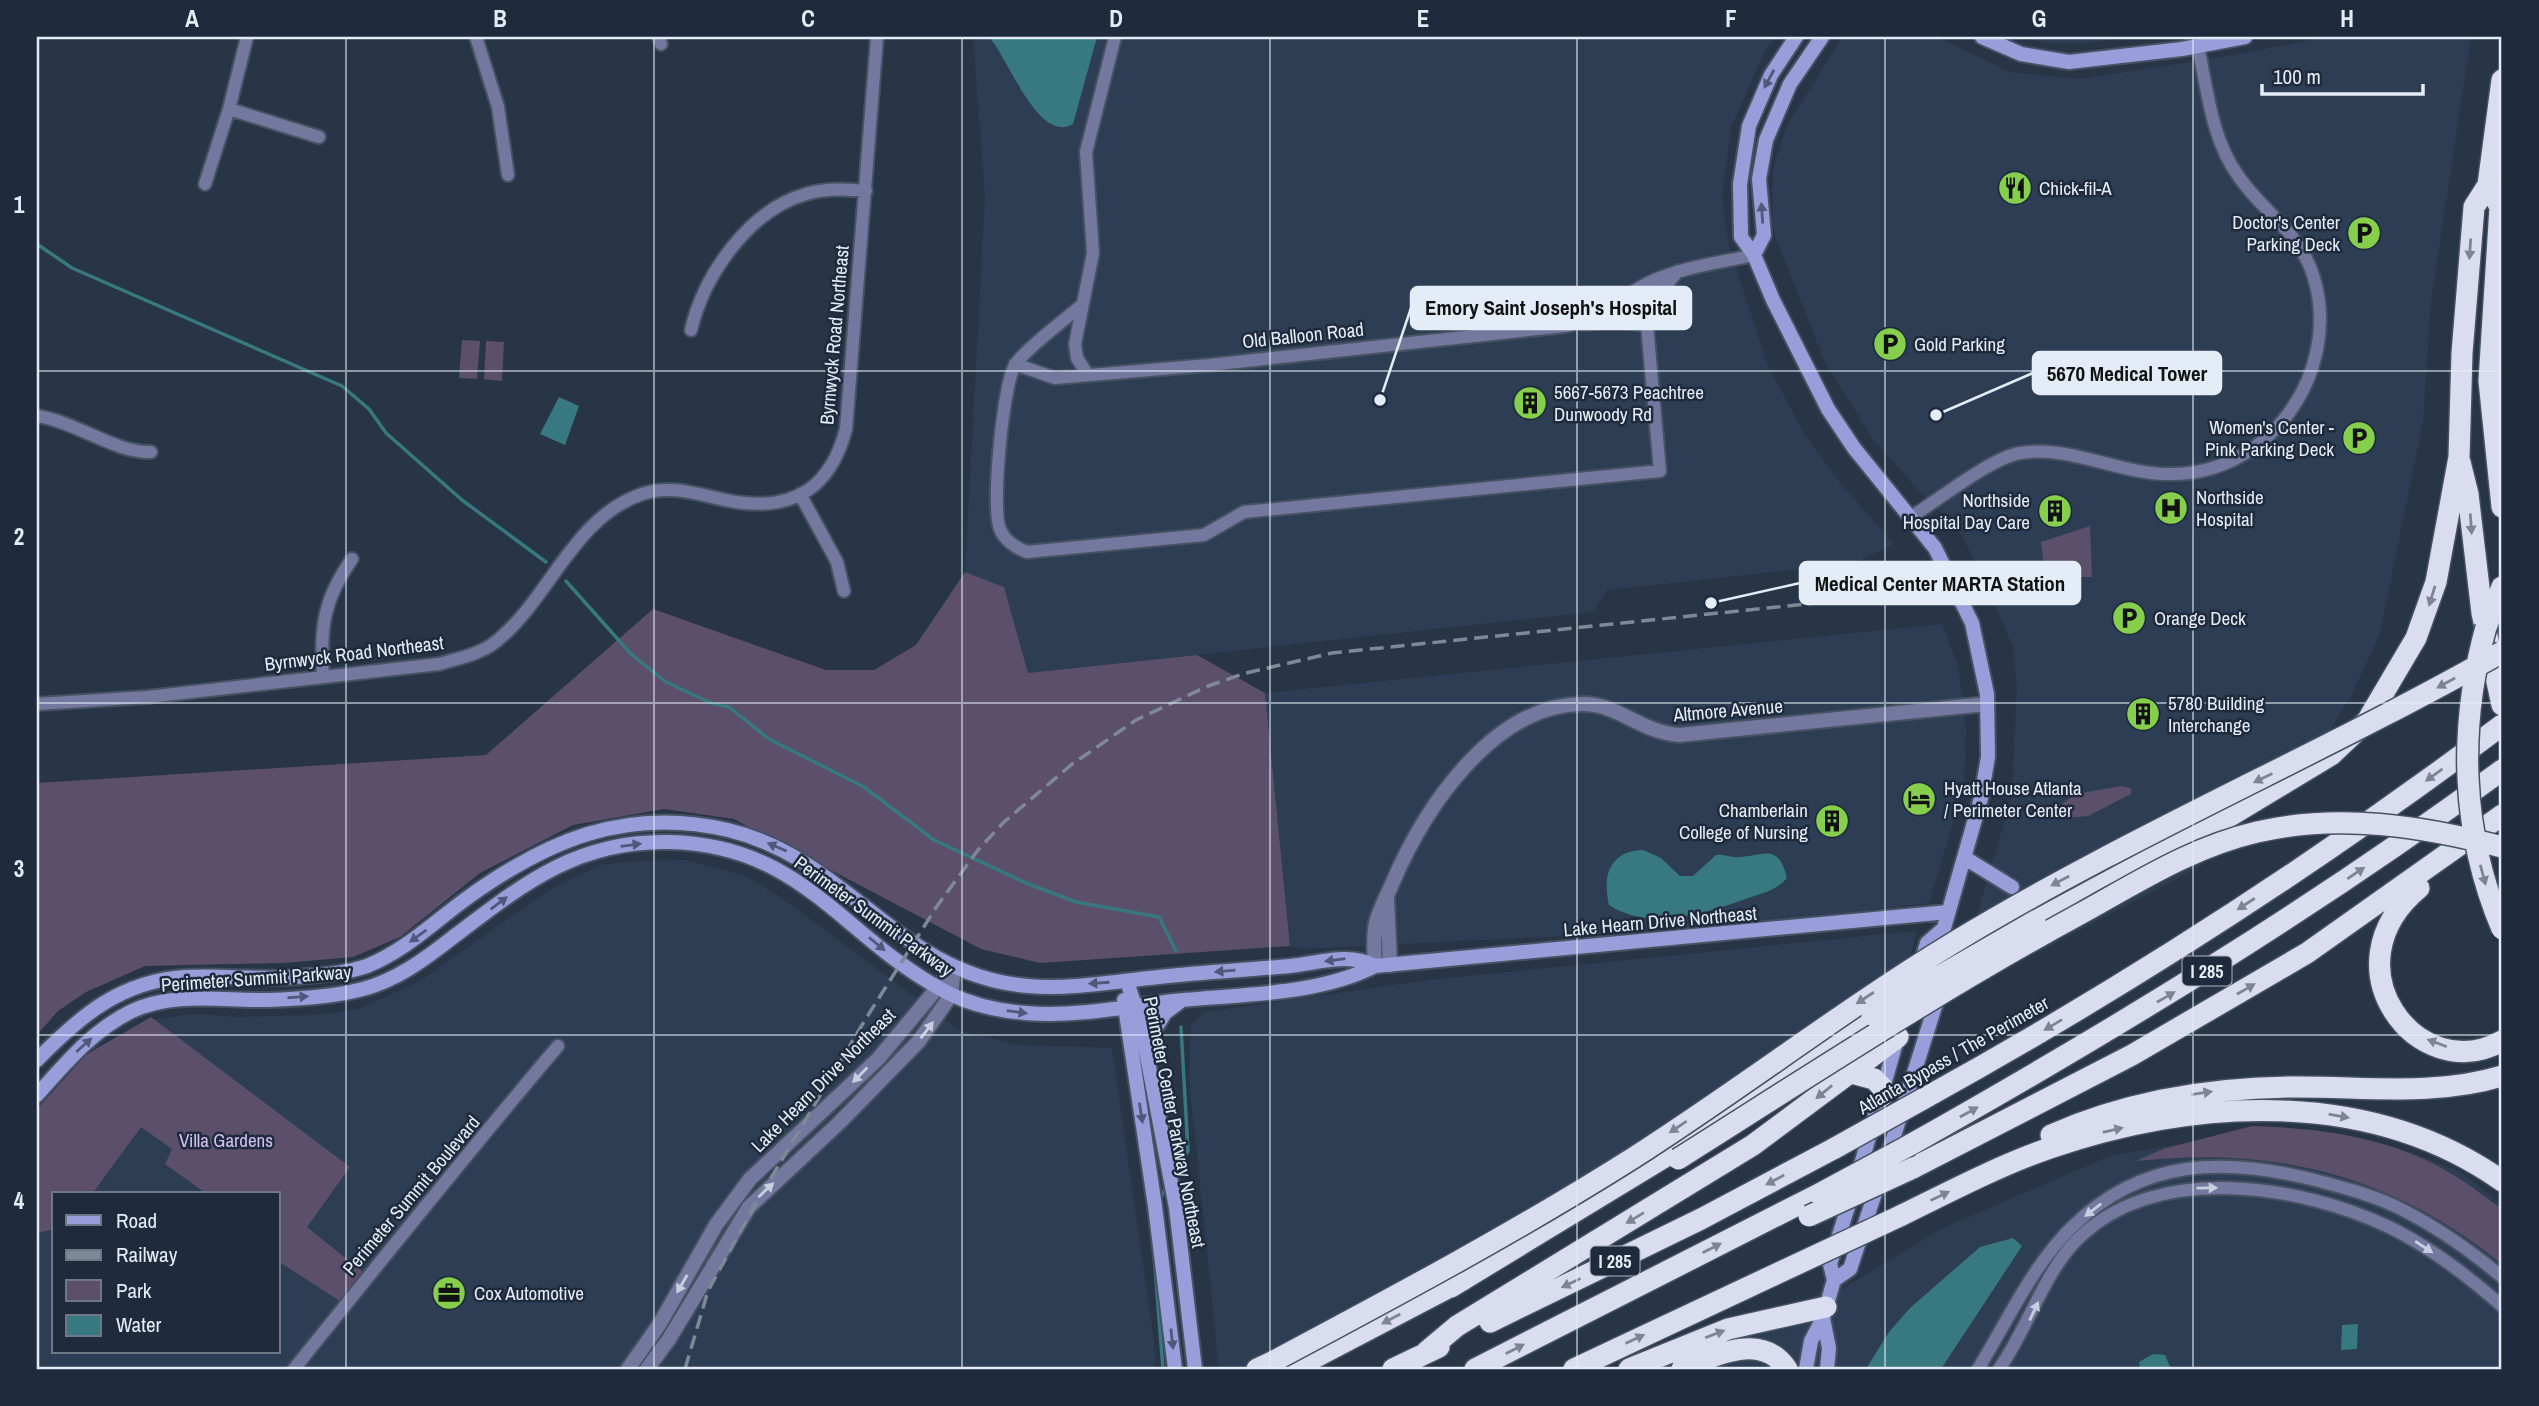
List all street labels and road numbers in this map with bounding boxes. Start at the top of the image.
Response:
street label: Byrnwyck Road Northeast [813,243,855,426]
street label: Old Balloon Road [1241,316,1365,354]
street label: Byrnwyck Road Northeast [263,629,446,677]
street label: Altmore Avenue [1671,692,1784,728]
street label: Perimeter Summit Parkway [789,850,959,983]
street label: Lake Hearn Drive Northeast [1562,900,1758,942]
road number: I 285 [2182,956,2232,986]
street label: Perimeter Summit Parkway [160,958,352,998]
street label: Atlanta Bypass / The Perimeter [1852,989,2054,1121]
street label: Perimeter Center Parkway Northeast [1138,994,1212,1251]
street label: Lake Hearn Drive Northeast [745,1002,901,1158]
street label: Perimeter Summit Boulevard [336,1110,486,1280]
road number: I 285 [1590,1246,1640,1276]

